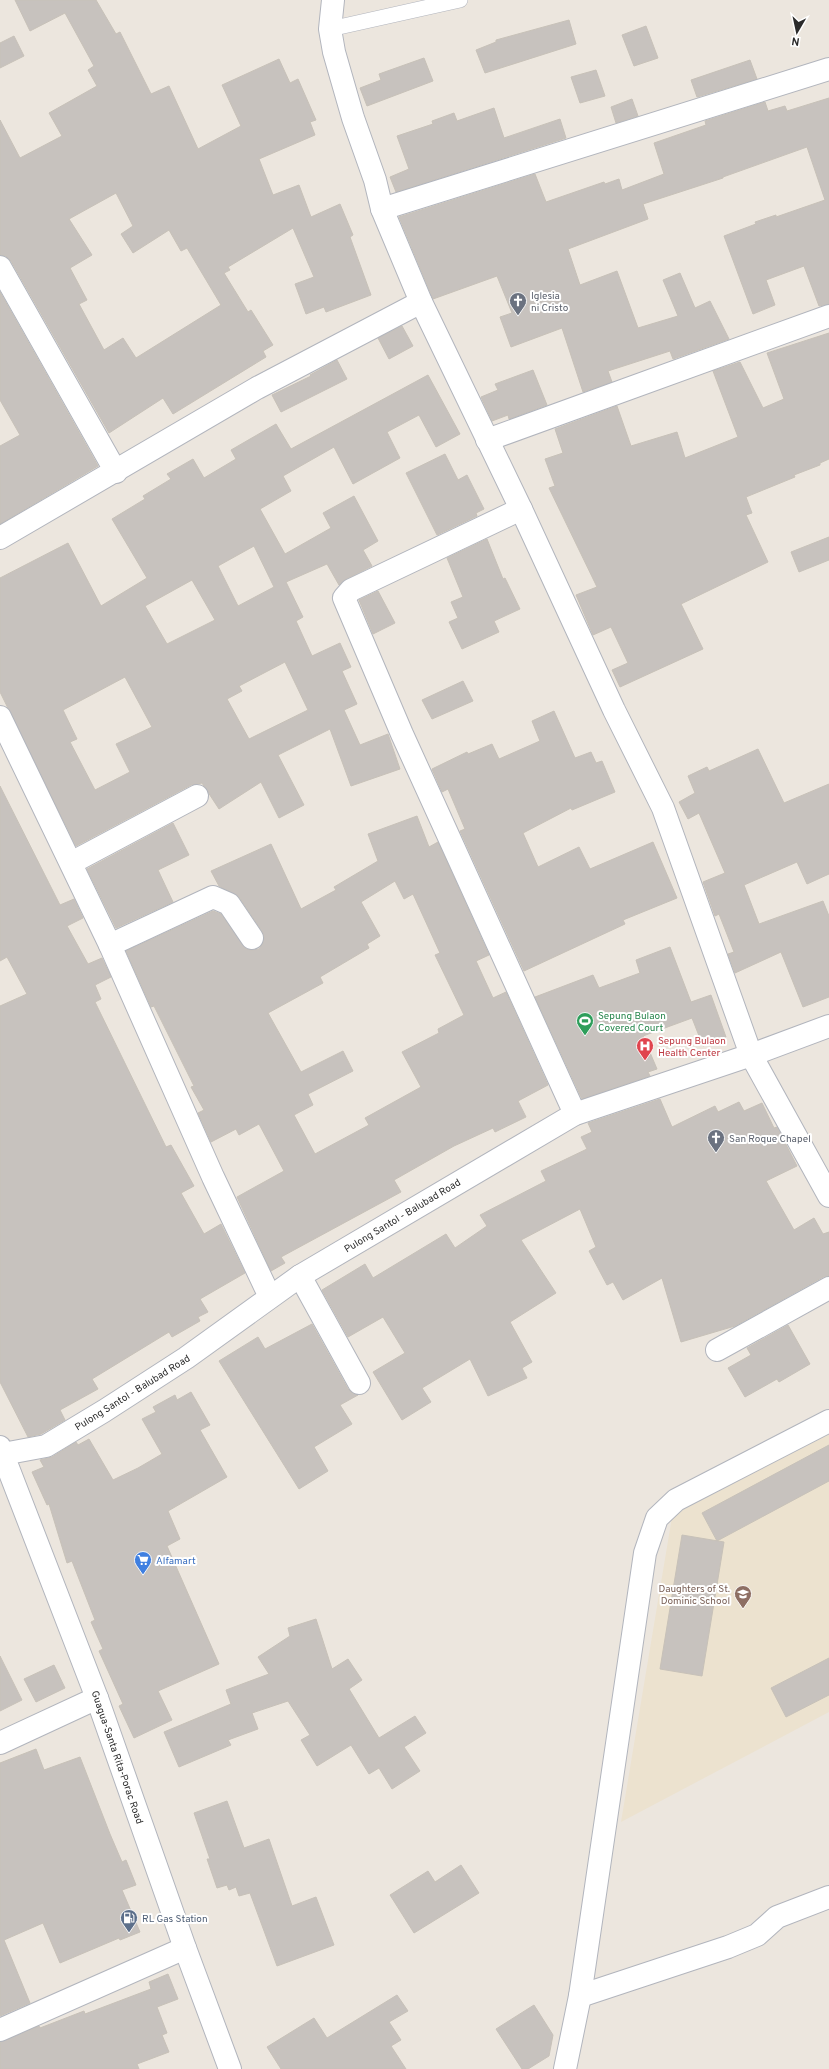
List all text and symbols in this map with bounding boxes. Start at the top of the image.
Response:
north arrow [777,12,817,52]
text: N [791,33,801,48]
place label: Iglesia ni Cristo [531,290,569,315]
church icon: Iglesia ni Cristo [508,291,528,316]
place label: Sepung Bulaon Covered Court [598,1010,666,1035]
sports icon: Sepung Bulaon Covered Court [575,1011,595,1036]
place label: Sepung Bulaon Health Center [658,1035,726,1060]
hospital icon: Sepung Bulaon Health Center [635,1036,655,1061]
church icon: San Roque Chapel [706,1128,726,1153]
place label: San Roque Chapel [729,1133,811,1146]
street label: Pulong Santol - Balubad Road [342,1176,463,1256]
street label: Pulong Santol - Balubad Road [73,1352,193,1434]
supermarket icon: Alfamart [133,1550,153,1575]
place label: Alfamart [156,1555,196,1568]
place label: Daughters of St. Dominic School [659,1583,730,1608]
school or university icon: Daughters of St. Dominic School [733,1584,753,1609]
street label: Guagua-Santa Rita-Porac Road [88,1689,146,1826]
fuel station icon: RL Gas Station [119,1908,139,1933]
place label: RL Gas Station [142,1913,208,1926]

